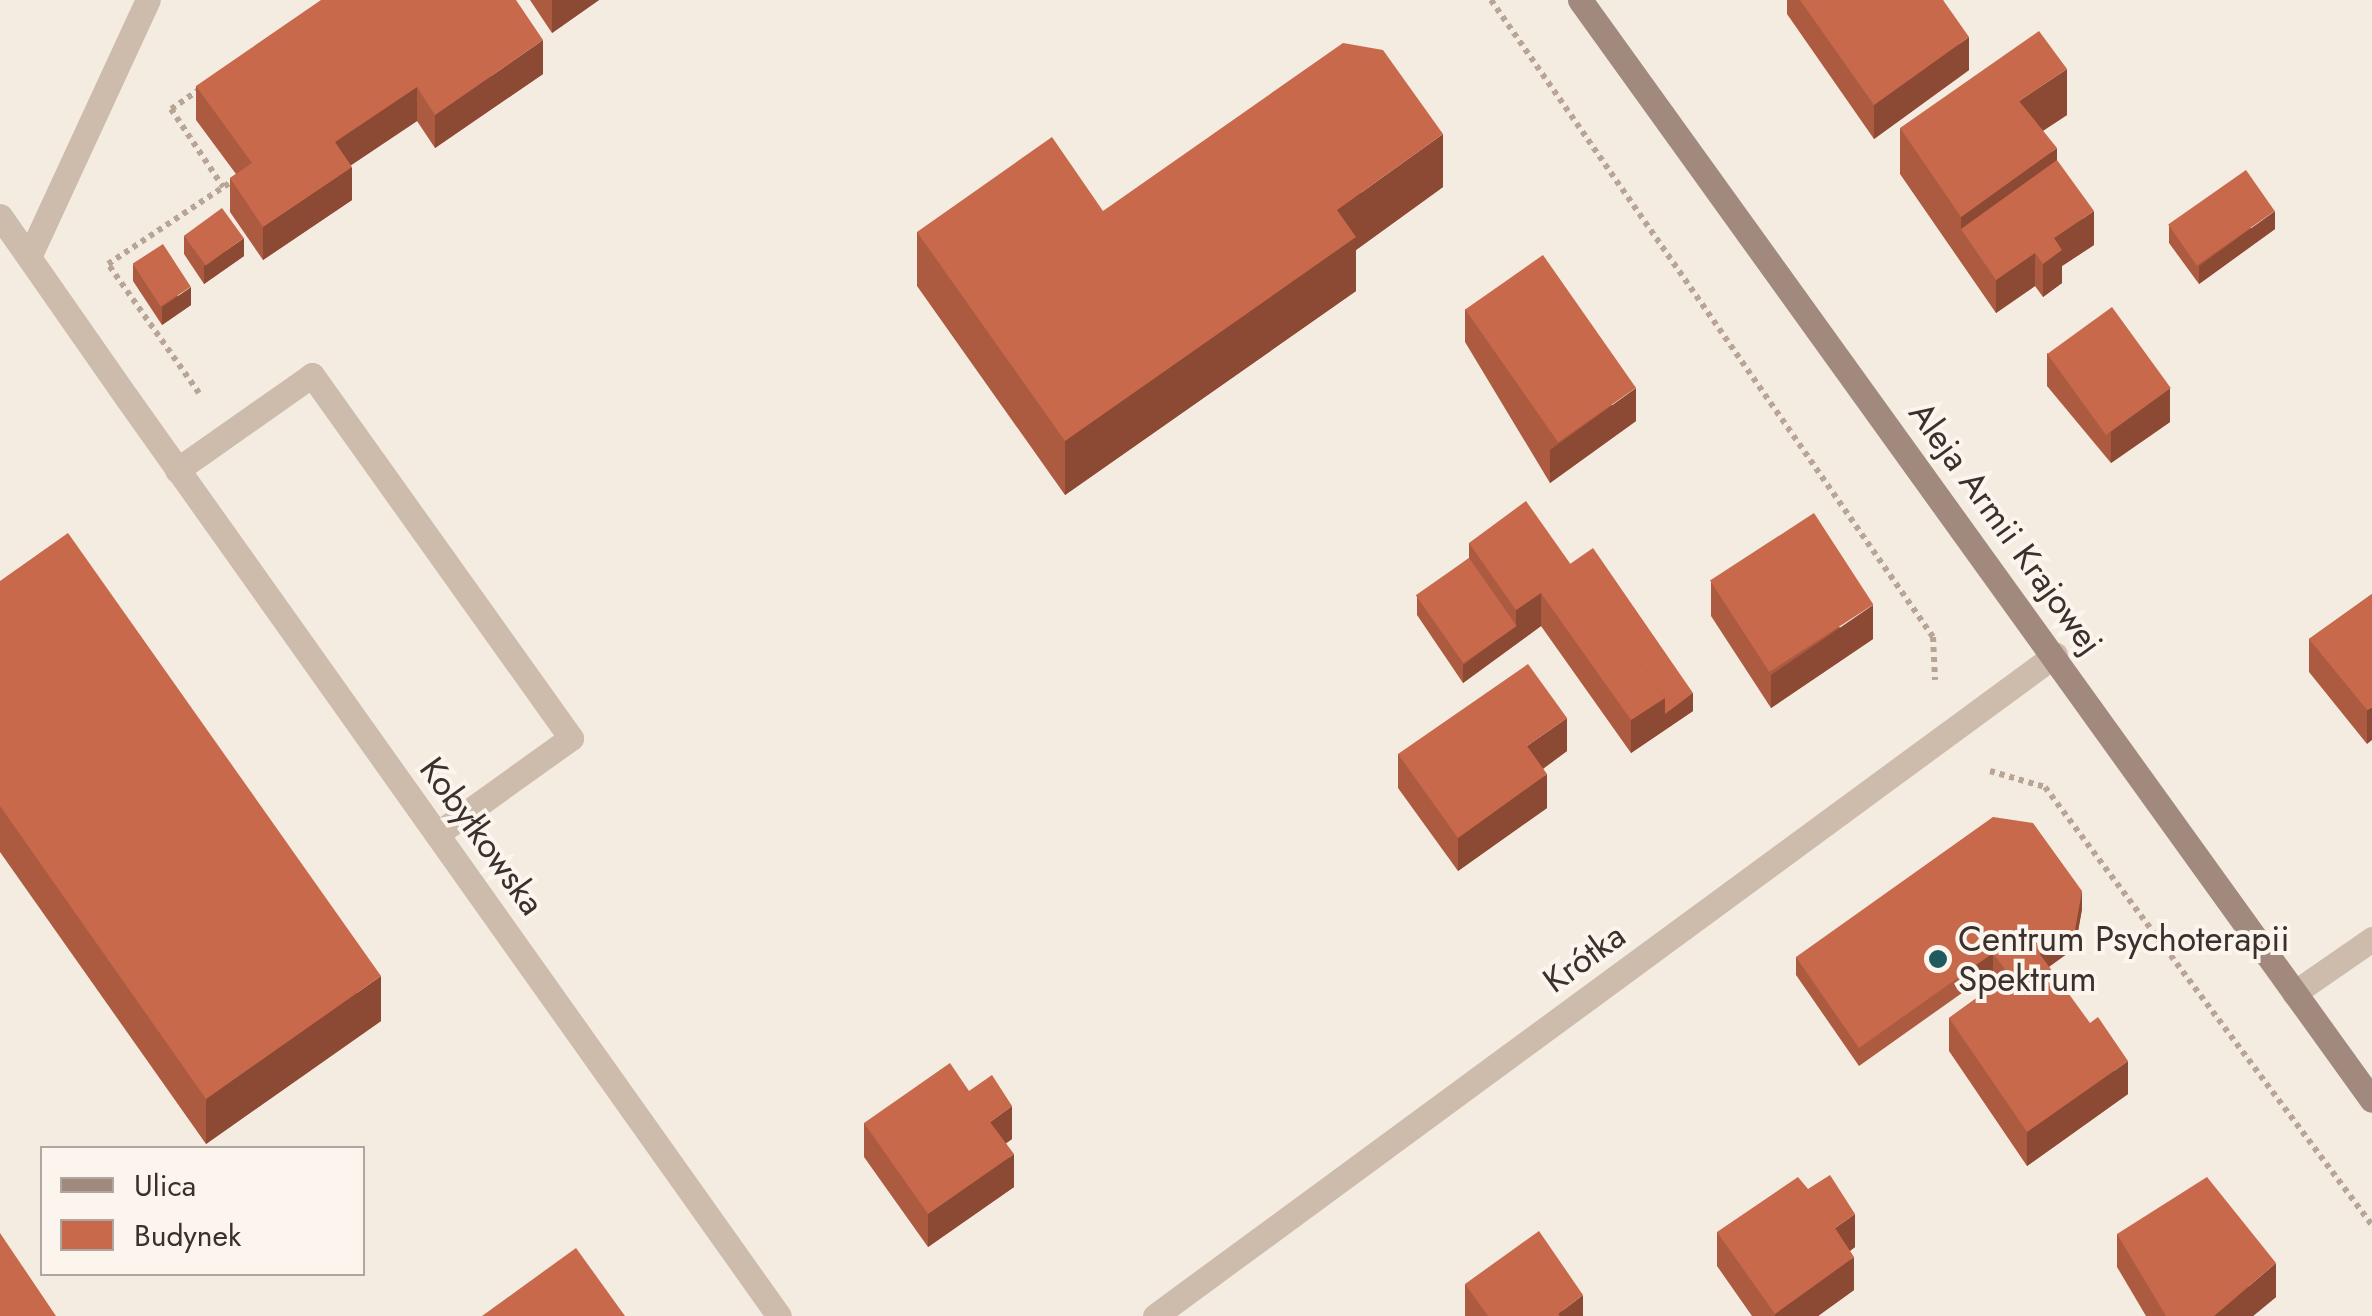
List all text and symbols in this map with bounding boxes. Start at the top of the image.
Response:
street label: Aleja Armii Krajowej [1900,393,2112,663]
street label: Kobyłkowska [411,749,553,923]
street label: Krótka [1535,914,1633,1002]
place label: Centrum Psychoterapii Spektrum [1958,918,2290,1000]
marker: Centrum Psychoterapii Spektrum [1927,948,1949,970]
legend [40,1146,365,1276]
text: Ulica [134,1164,196,1207]
text: Budynek [134,1214,241,1257]

